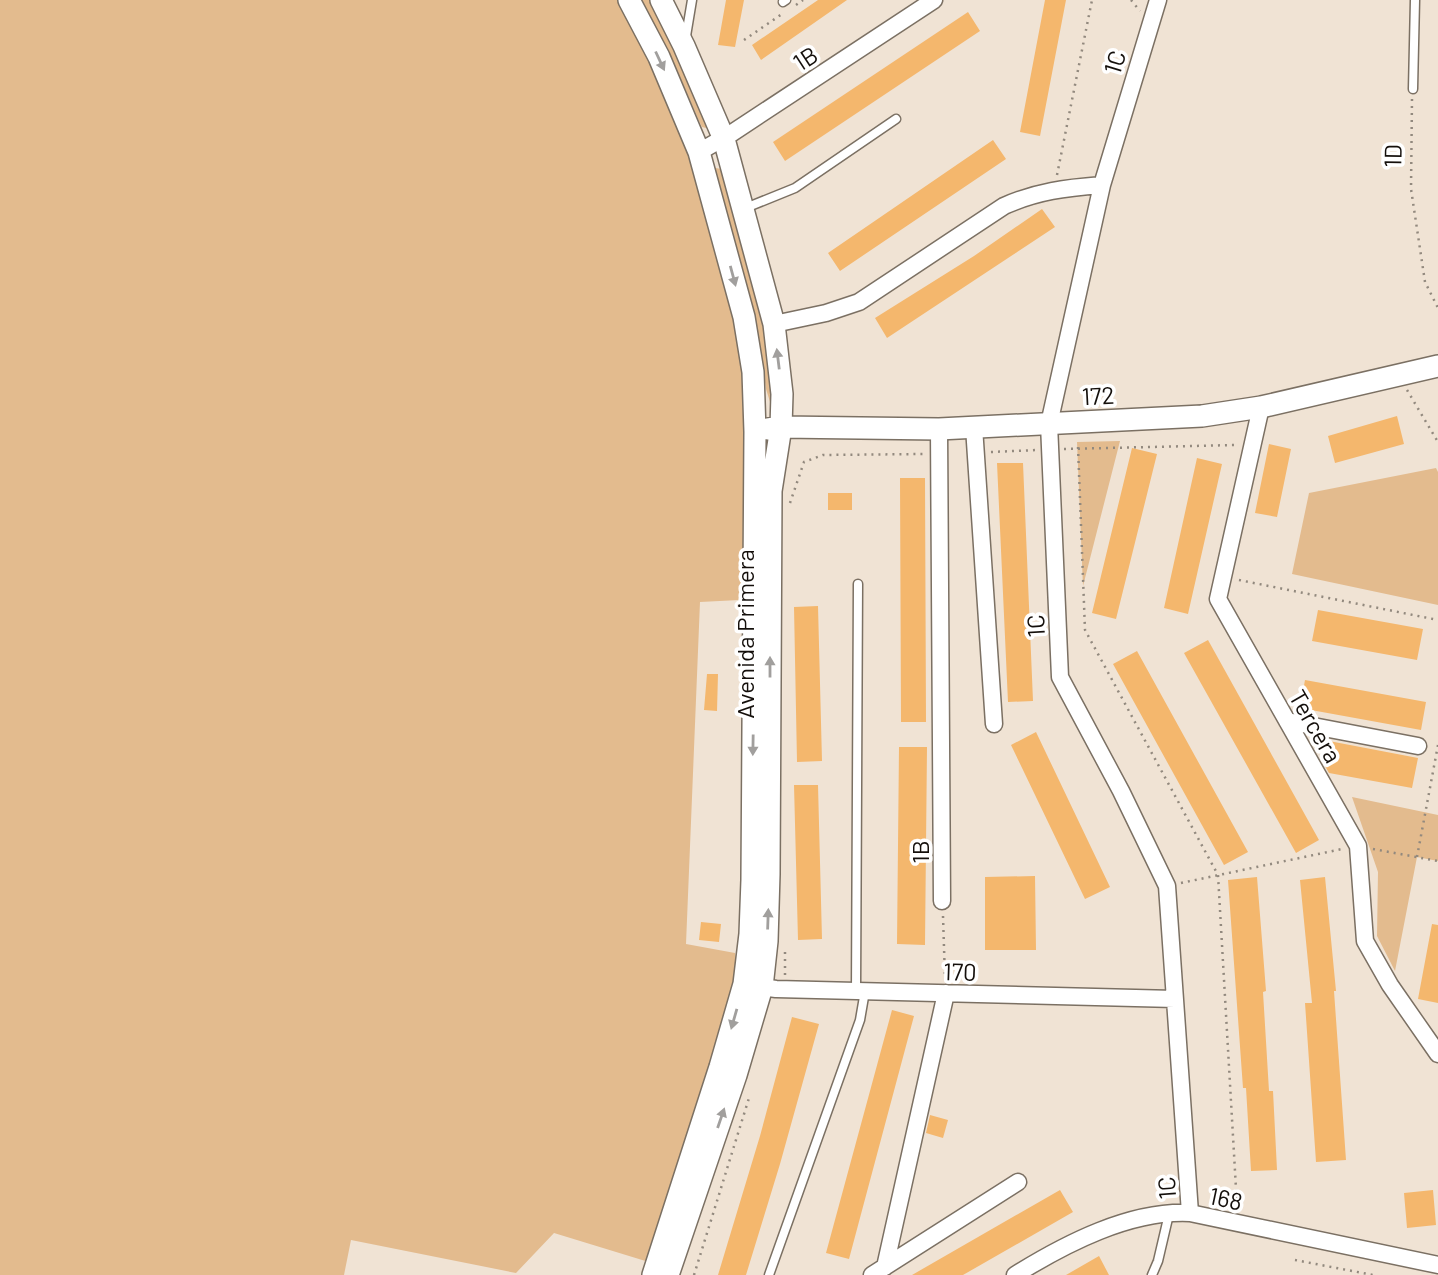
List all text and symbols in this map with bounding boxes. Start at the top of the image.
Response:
street label: 1B [787,39,823,77]
street label: 1C [1097,47,1131,77]
one-way arrow [655,50,666,71]
street label: 1D [1377,144,1407,168]
one-way arrow [728,265,738,286]
one-way arrow [772,348,783,370]
street label: 172 [1081,380,1115,410]
street label: Avenida Primera [730,549,759,719]
street label: 1C [1020,614,1050,638]
one-way arrow [764,656,776,678]
street label: Tercera [1284,684,1348,768]
one-way arrow [747,734,759,756]
street label: 1B [905,840,934,864]
one-way arrow [762,908,773,930]
street label: 170 [943,956,977,986]
one-way arrow [728,1009,738,1030]
one-way arrow [717,1107,727,1128]
street label: 1C [1151,1176,1181,1200]
street label: 168 [1207,1180,1245,1216]

